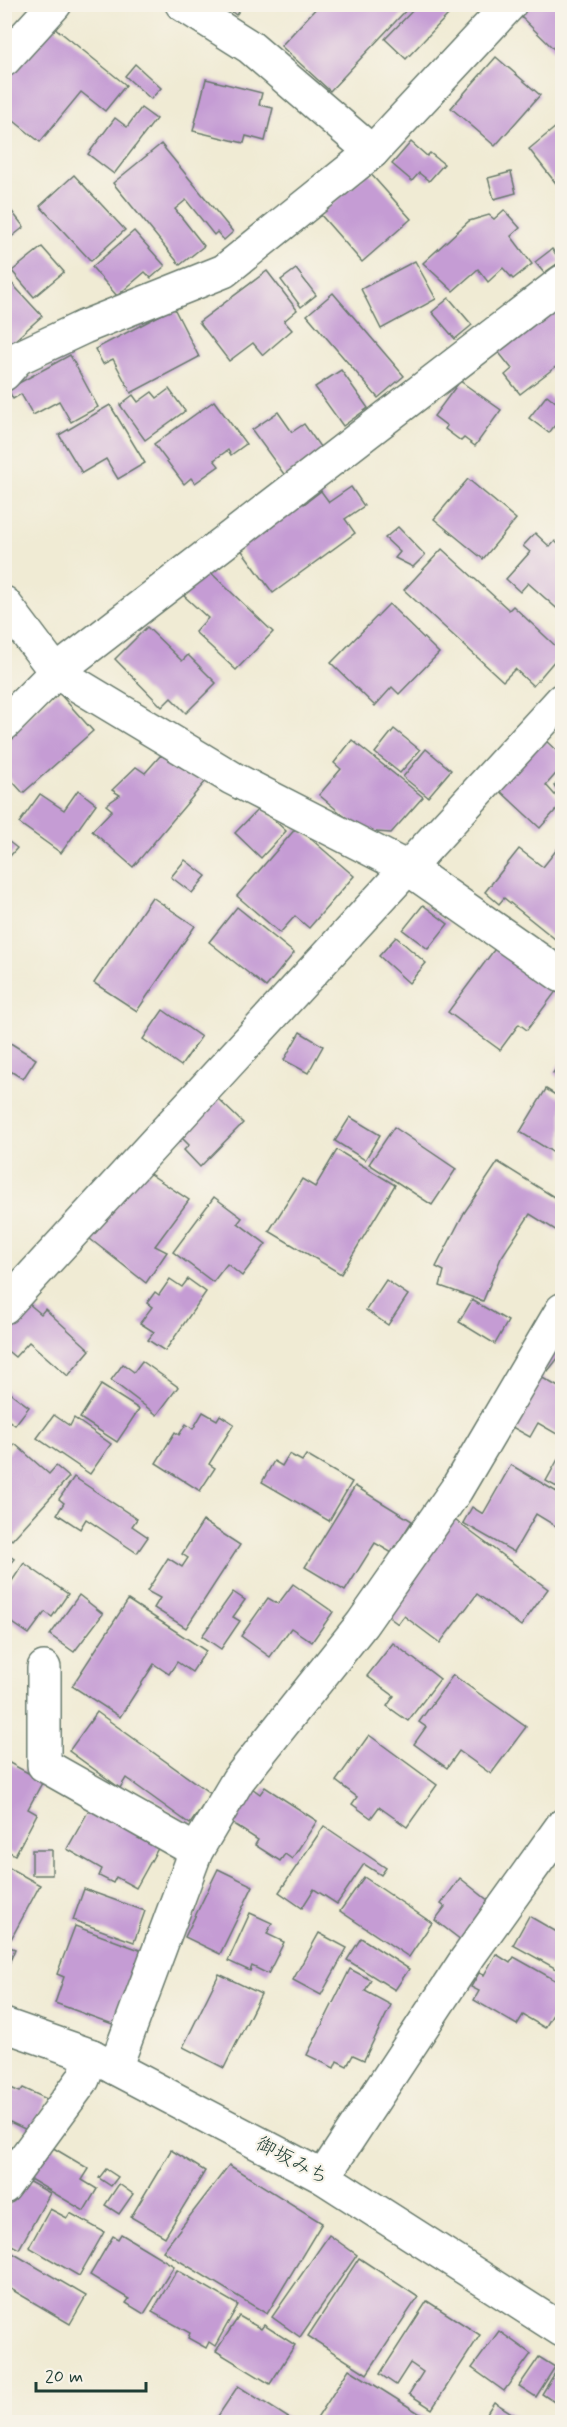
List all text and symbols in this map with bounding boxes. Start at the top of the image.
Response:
street label: 御坂みち [251,2130,333,2192]
scale bar [36,2355,146,2393]
text: 20 m [45,2365,83,2389]

